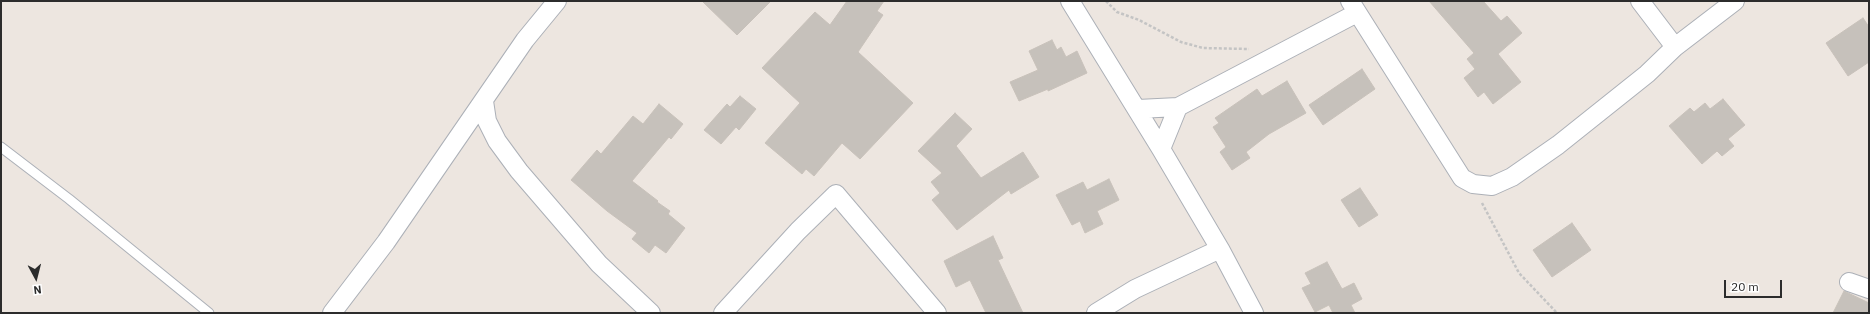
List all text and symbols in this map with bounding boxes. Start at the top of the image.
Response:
north arrow [16,258,56,298]
scale bar [1726,272,1784,298]
text: 20 m [1731,279,1759,294]
text: N [33,282,42,297]

